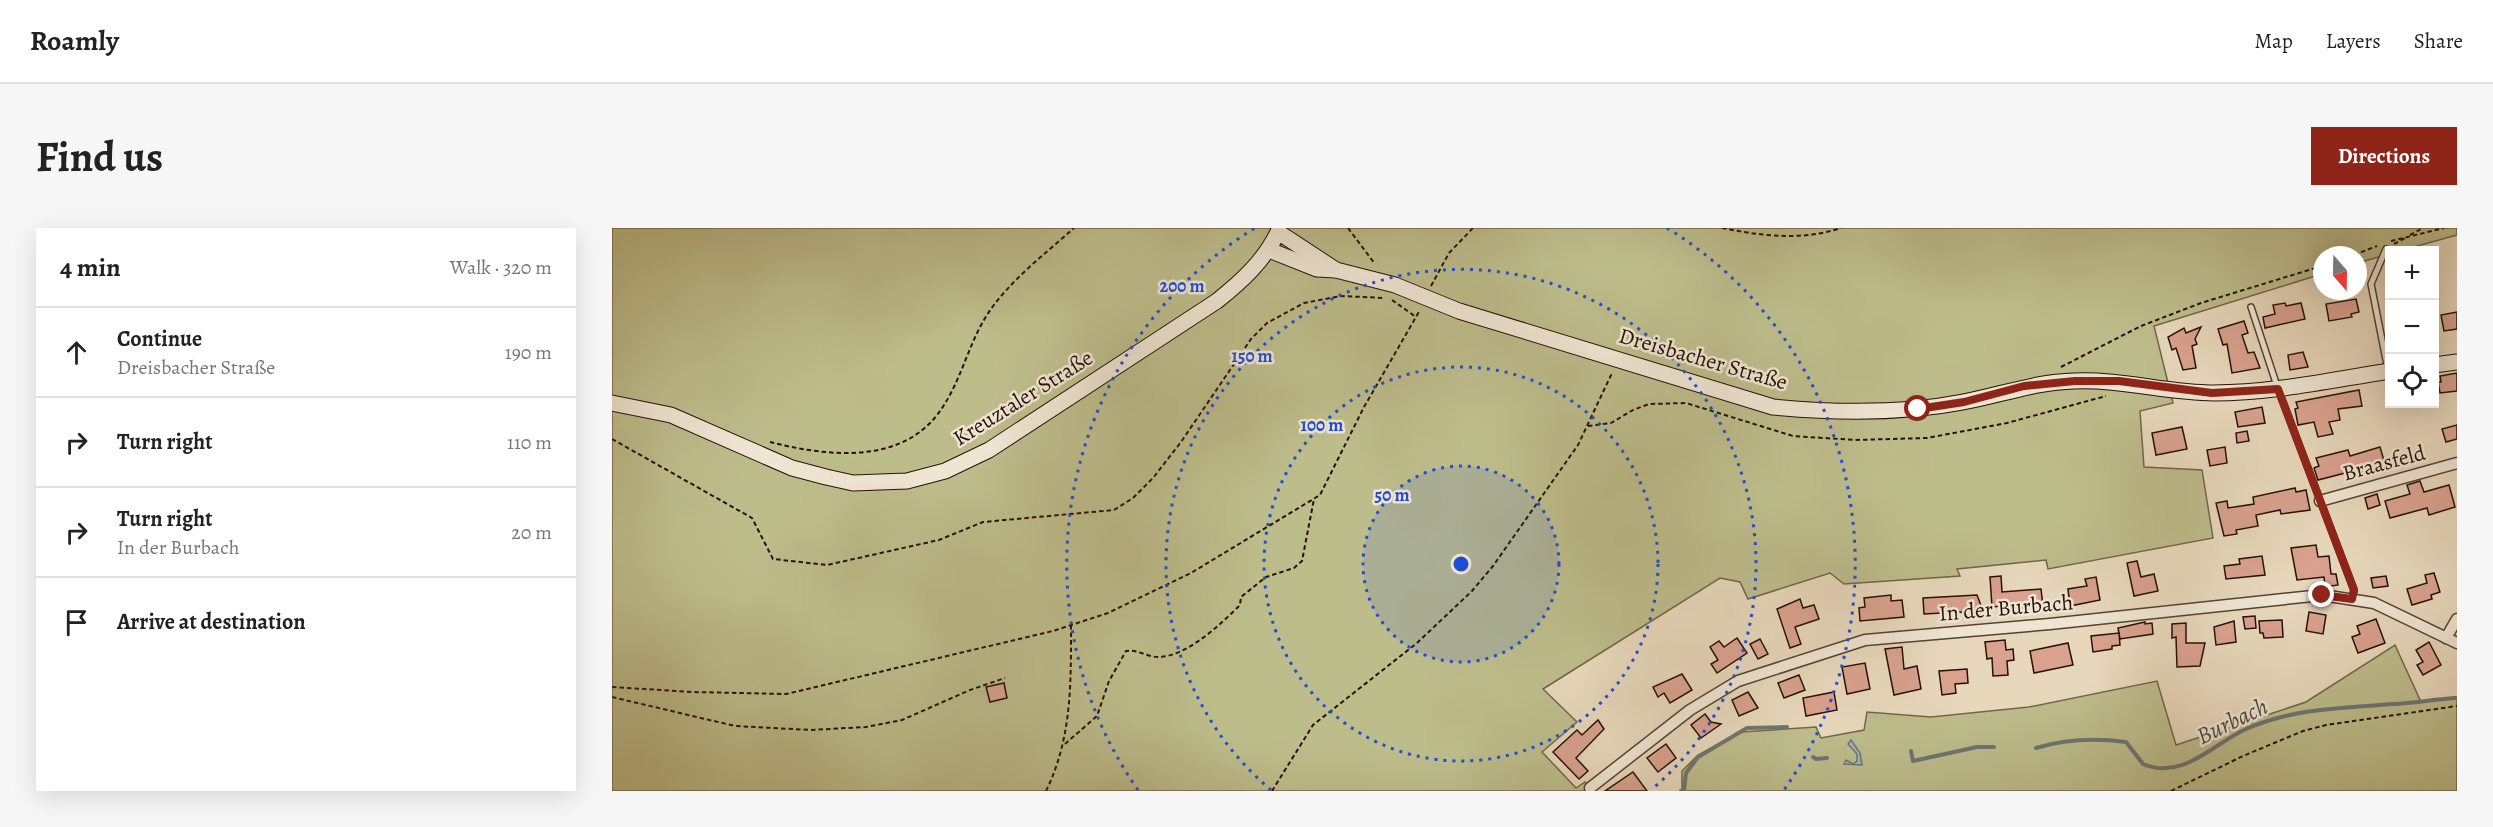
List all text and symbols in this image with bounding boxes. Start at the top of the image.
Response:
text: Roamly [30,22,119,60]
text: Map [2254,27,2293,55]
text: Layers [2326,27,2381,55]
text: Share [2414,27,2463,55]
button: Directions [2311,127,2457,185]
text: Find us [36,128,163,185]
north arrow [2313,246,2367,300]
map controls [2385,246,2439,408]
button: + [2385,246,2439,300]
text: 4 min [60,250,121,285]
text: Walk · 320 m [450,254,552,281]
text: 200 m [1159,274,1205,298]
button: − [2385,300,2439,354]
street label: Dreisbacher Straße [1615,321,1791,397]
text: Continue [117,324,202,354]
icon: ahead [60,336,93,369]
text: 190 m [505,339,552,366]
street label: Kreuztaler Straße [947,343,1099,453]
text: 150 m [1231,344,1273,368]
text: Dreisbacher Straße [117,354,275,381]
button: locate [2385,354,2439,408]
route start [1904,395,1930,421]
text: 100 m [1301,413,1343,437]
icon: right [60,426,93,459]
text: Turn right [117,427,213,457]
text: 110 m [507,429,552,456]
street label: Braasfeld [2339,438,2429,488]
text: 50 m [1375,483,1409,507]
text: Turn right [117,504,213,534]
icon: right [60,516,93,549]
text: 20 m [511,519,552,546]
text: In der Burbach [117,534,239,561]
centre of rings [1451,554,1471,574]
route end [2308,581,2334,607]
street label: In der Burbach [1938,587,2075,629]
icon: arrive [60,606,93,639]
text: Arrive at destination [117,607,306,637]
water label: Burbach [2191,690,2273,752]

